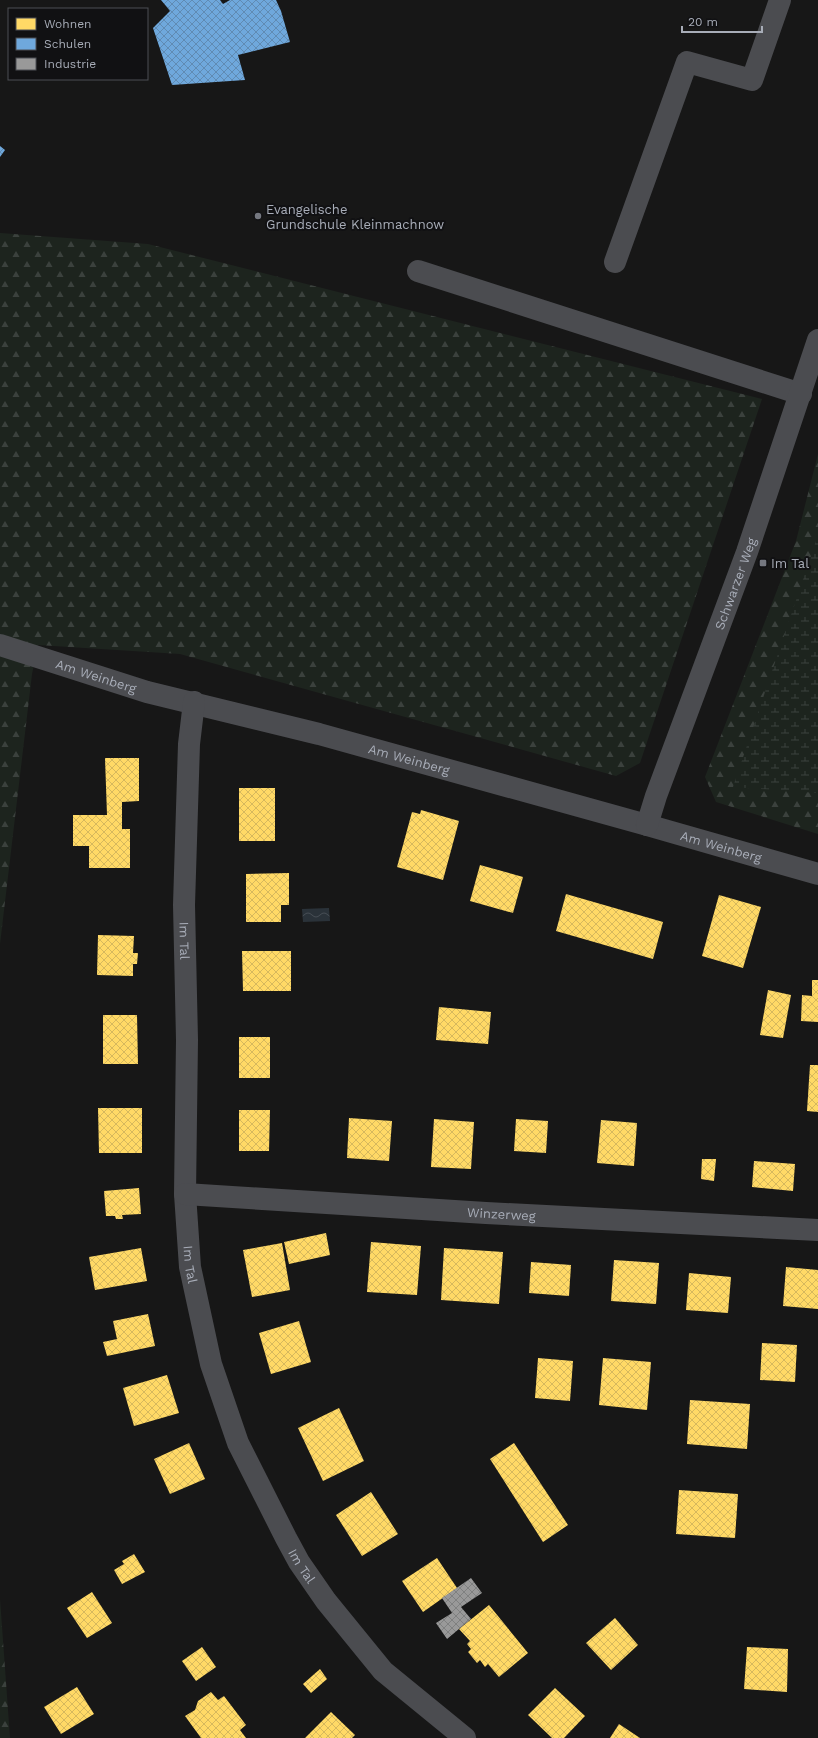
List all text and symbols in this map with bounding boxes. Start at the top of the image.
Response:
legend [8,8,148,80]
scale bar [682,8,762,34]
text: 20 m [688,15,718,29]
text: Wohnen [44,17,92,31]
text: Schulen [44,37,91,51]
text: Industrie [44,57,96,71]
place label: Evangelische Grundschule Kleinmachnow [266,202,444,232]
marker: Evangelische Grundschule Kleinmachnow [253,211,263,221]
street label: Schwarzer Weg [712,536,759,632]
place label: Im Tal [771,556,809,571]
marker: Im Tal [758,558,768,568]
street label: Am Weinberg [54,656,138,696]
street label: Am Weinberg [367,741,452,778]
street label: Am Weinberg [679,828,764,866]
street label: Im Tal [176,921,192,960]
street label: Winzerweg [467,1205,536,1224]
street label: Im Tal [181,1245,200,1285]
street label: Im Tal [285,1546,318,1586]

